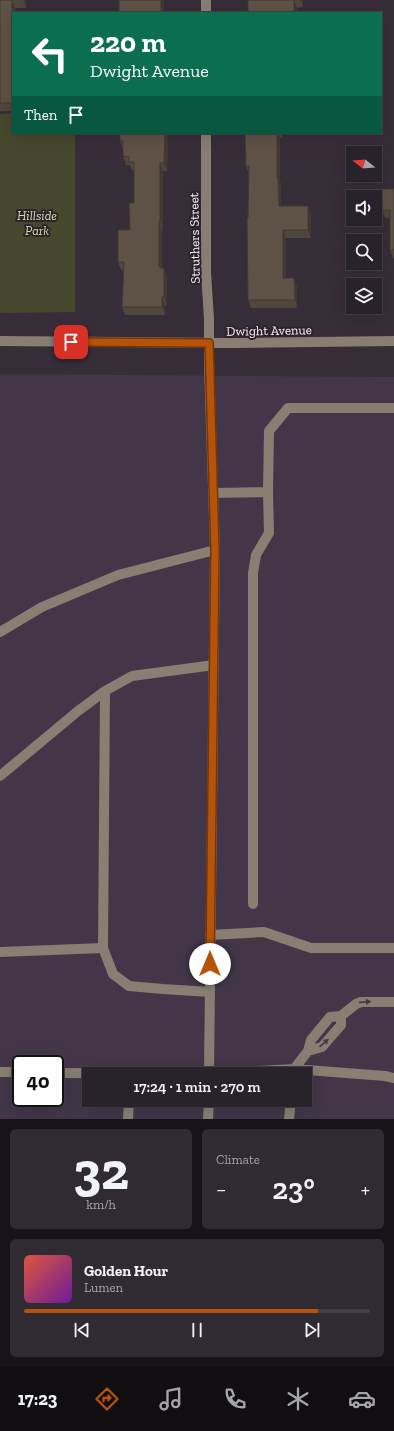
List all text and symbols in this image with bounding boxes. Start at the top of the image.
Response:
text: 220 m [90,26,166,59]
icon: left [24,28,76,80]
text: Dwight Avenue [90,60,209,82]
icon: arrive [65,104,87,126]
text: Then [24,106,57,124]
north arrow [346,146,382,182]
map controls [346,146,382,314]
button: sound [346,190,382,226]
street label: Struthers Street [186,192,203,284]
park label: Hillside Park [17,208,57,238]
button: search [346,234,382,270]
button: layers [346,278,382,314]
street label: Dwight Avenue [226,322,312,339]
pin [54,325,88,359]
icon: arrive [60,331,82,353]
position arrow [189,943,231,985]
one-way arrow [359,999,372,1006]
one-way arrow [318,1039,329,1048]
speed limit sign: 40 [12,1055,64,1107]
text: 17:24 · 1 min · 270 m [134,1078,260,1096]
text: 32 [73,1140,129,1202]
text: Climate [216,1152,260,1167]
text: 23° [272,1171,315,1207]
text: − [216,1176,226,1203]
text: + [361,1176,370,1203]
text: km/h [86,1197,116,1212]
text: Golden Hour [84,1262,168,1280]
text: Lumen [84,1280,123,1295]
icon: previous [71,1319,93,1341]
icon: pause [186,1319,208,1341]
icon: next [301,1319,323,1341]
icon: directions [93,1385,121,1413]
icon: music [157,1385,185,1413]
icon: phone [221,1385,249,1413]
icon: climate [284,1385,312,1413]
icon: car [348,1385,376,1413]
text: 17:23 [18,1388,57,1410]

